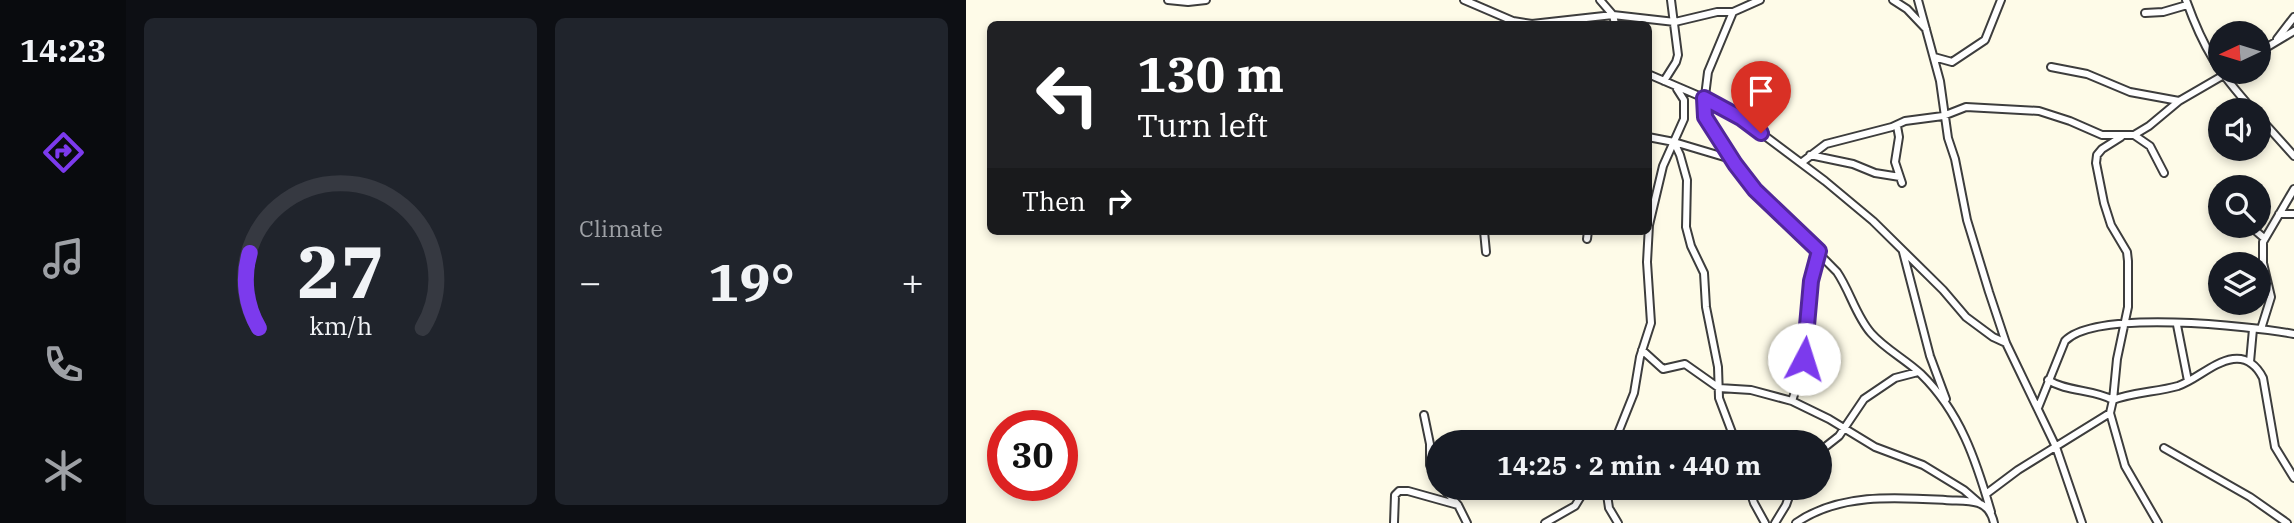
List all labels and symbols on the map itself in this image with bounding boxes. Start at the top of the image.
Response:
north arrow [2208,21,2272,84]
pin [1731,61,1791,133]
position arrow [1767,322,1841,396]
speed limit sign: 30 [987,410,1078,501]

